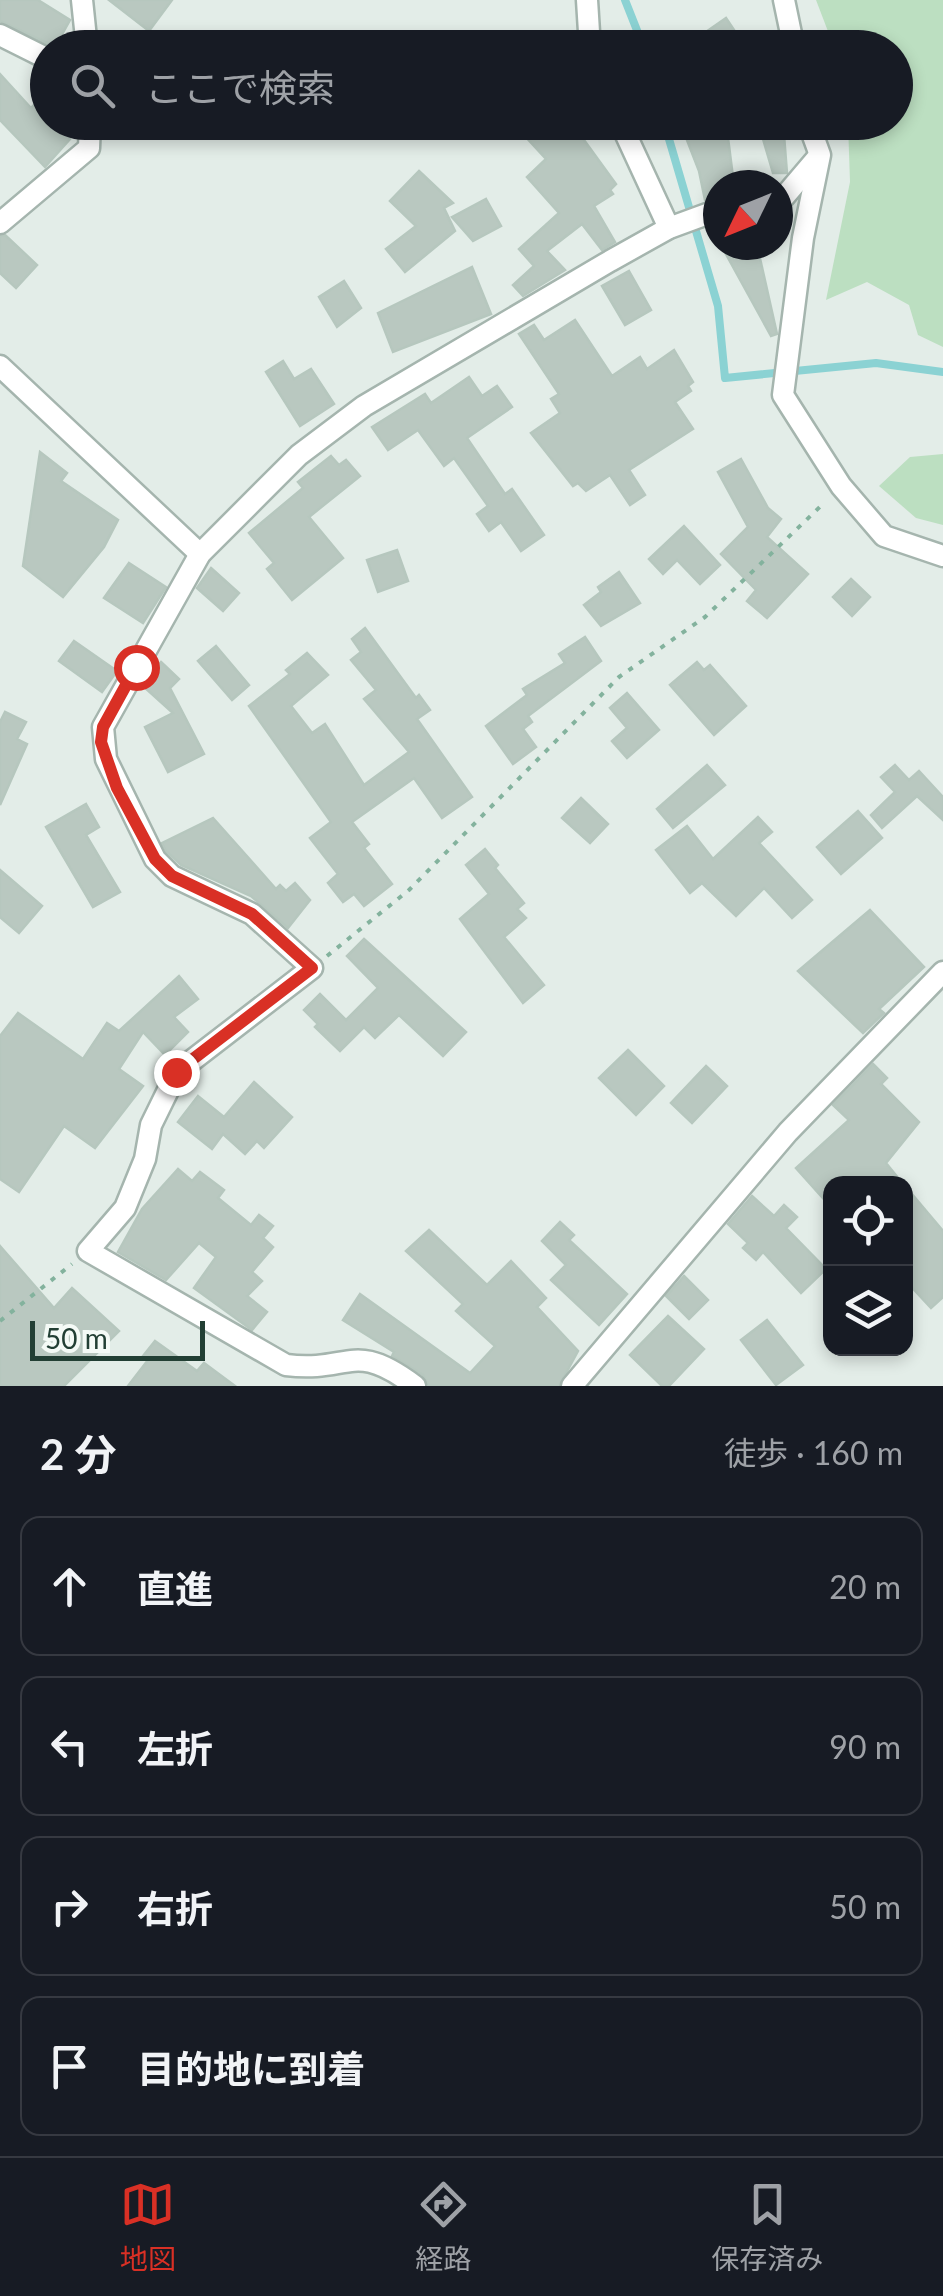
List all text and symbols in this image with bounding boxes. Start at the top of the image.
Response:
search box [30,30,913,140]
icon: search [65,58,120,113]
text: ここで検索 [145,64,335,110]
north arrow [703,170,793,260]
route start [114,645,160,691]
route end [154,1050,200,1096]
map controls [823,1176,913,1356]
button: locate [823,1176,913,1266]
button: layers [823,1266,913,1356]
scale bar [30,1316,205,1360]
text: 50 m [45,1321,108,1355]
text: 2 分 [40,1429,117,1479]
text: 徒歩 · 160 m [724,1433,903,1472]
icon: ahead [42,1559,97,1614]
text: 直進 [137,1565,213,1611]
text: 20 m [829,1567,901,1606]
icon: left [42,1719,97,1774]
text: 左折 [137,1725,213,1771]
text: 90 m [829,1727,901,1766]
icon: right [42,1879,97,1934]
text: 右折 [137,1885,213,1931]
text: 50 m [829,1887,901,1926]
icon: arrive [42,2039,97,2094]
text: 目的地に到着 [137,2045,365,2091]
tab: 地図 [120,2177,176,2277]
tab: 経路 [415,2177,471,2277]
tab: 保存済み [711,2177,823,2277]

